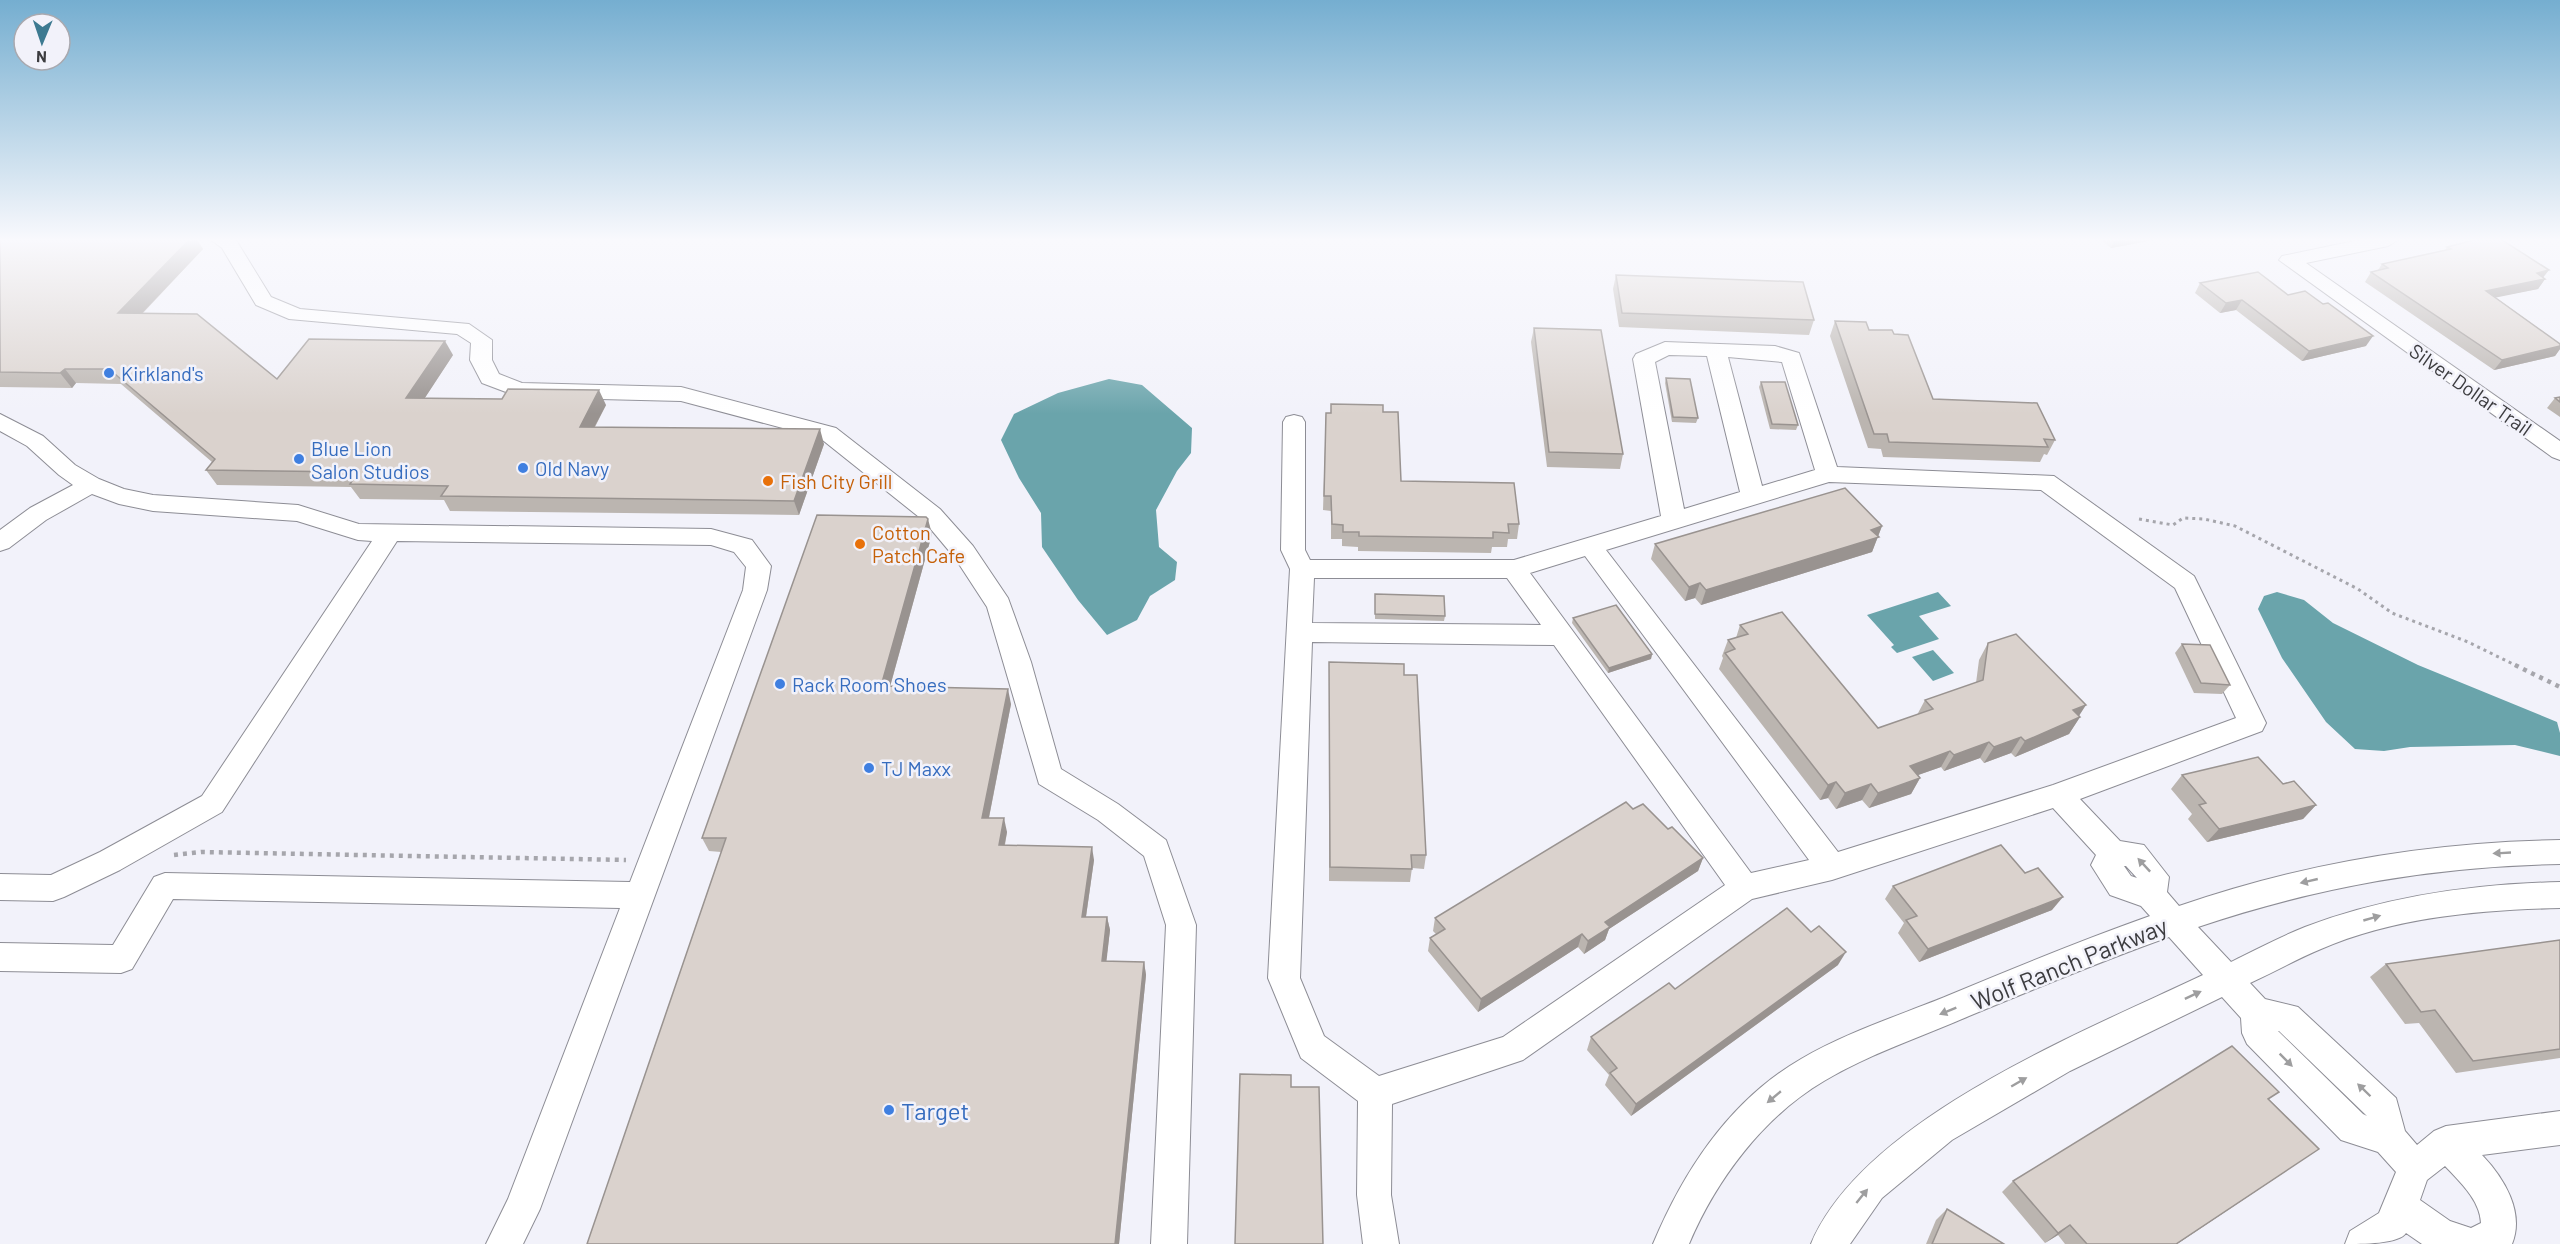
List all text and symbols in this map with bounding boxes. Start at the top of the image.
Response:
north arrow [12,12,72,72]
text: N [36,48,47,67]
street label: Silver Dollar Trail [2405,338,2537,440]
place label: Kirkland's [121,361,204,385]
marker: Kirkland's [102,366,116,380]
place label: Blue Lion Salon Studios [311,436,429,483]
marker: Blue Lion Salon Studios [292,452,306,466]
place label: Old Navy [535,456,609,480]
marker: Old Navy [516,461,530,475]
place label: Fish City Grill [780,469,892,493]
marker: Fish City Grill [761,474,775,488]
place label: Cotton Patch Cafe [872,520,965,567]
marker: Cotton Patch Cafe [853,537,867,551]
place label: Rack Room Shoes [792,672,947,696]
marker: Rack Room Shoes [773,677,787,691]
place label: TJ Maxx [881,756,952,780]
marker: TJ Maxx [862,761,876,775]
one-way arrow [2492,849,2511,858]
one-way arrow [2137,858,2151,873]
one-way arrow [2300,876,2318,886]
street label: Wolf Ranch Parkway [1967,910,2171,1016]
one-way arrow [2363,913,2381,922]
one-way arrow [2185,991,2202,1000]
one-way arrow [1939,1007,1957,1016]
one-way arrow [2278,1053,2292,1067]
one-way arrow [2011,1077,2028,1087]
one-way arrow [2356,1083,2371,1097]
one-way arrow [1767,1090,1782,1103]
place label: Target [901,1096,969,1125]
marker: Target [882,1103,896,1117]
one-way arrow [1856,1188,1869,1204]

